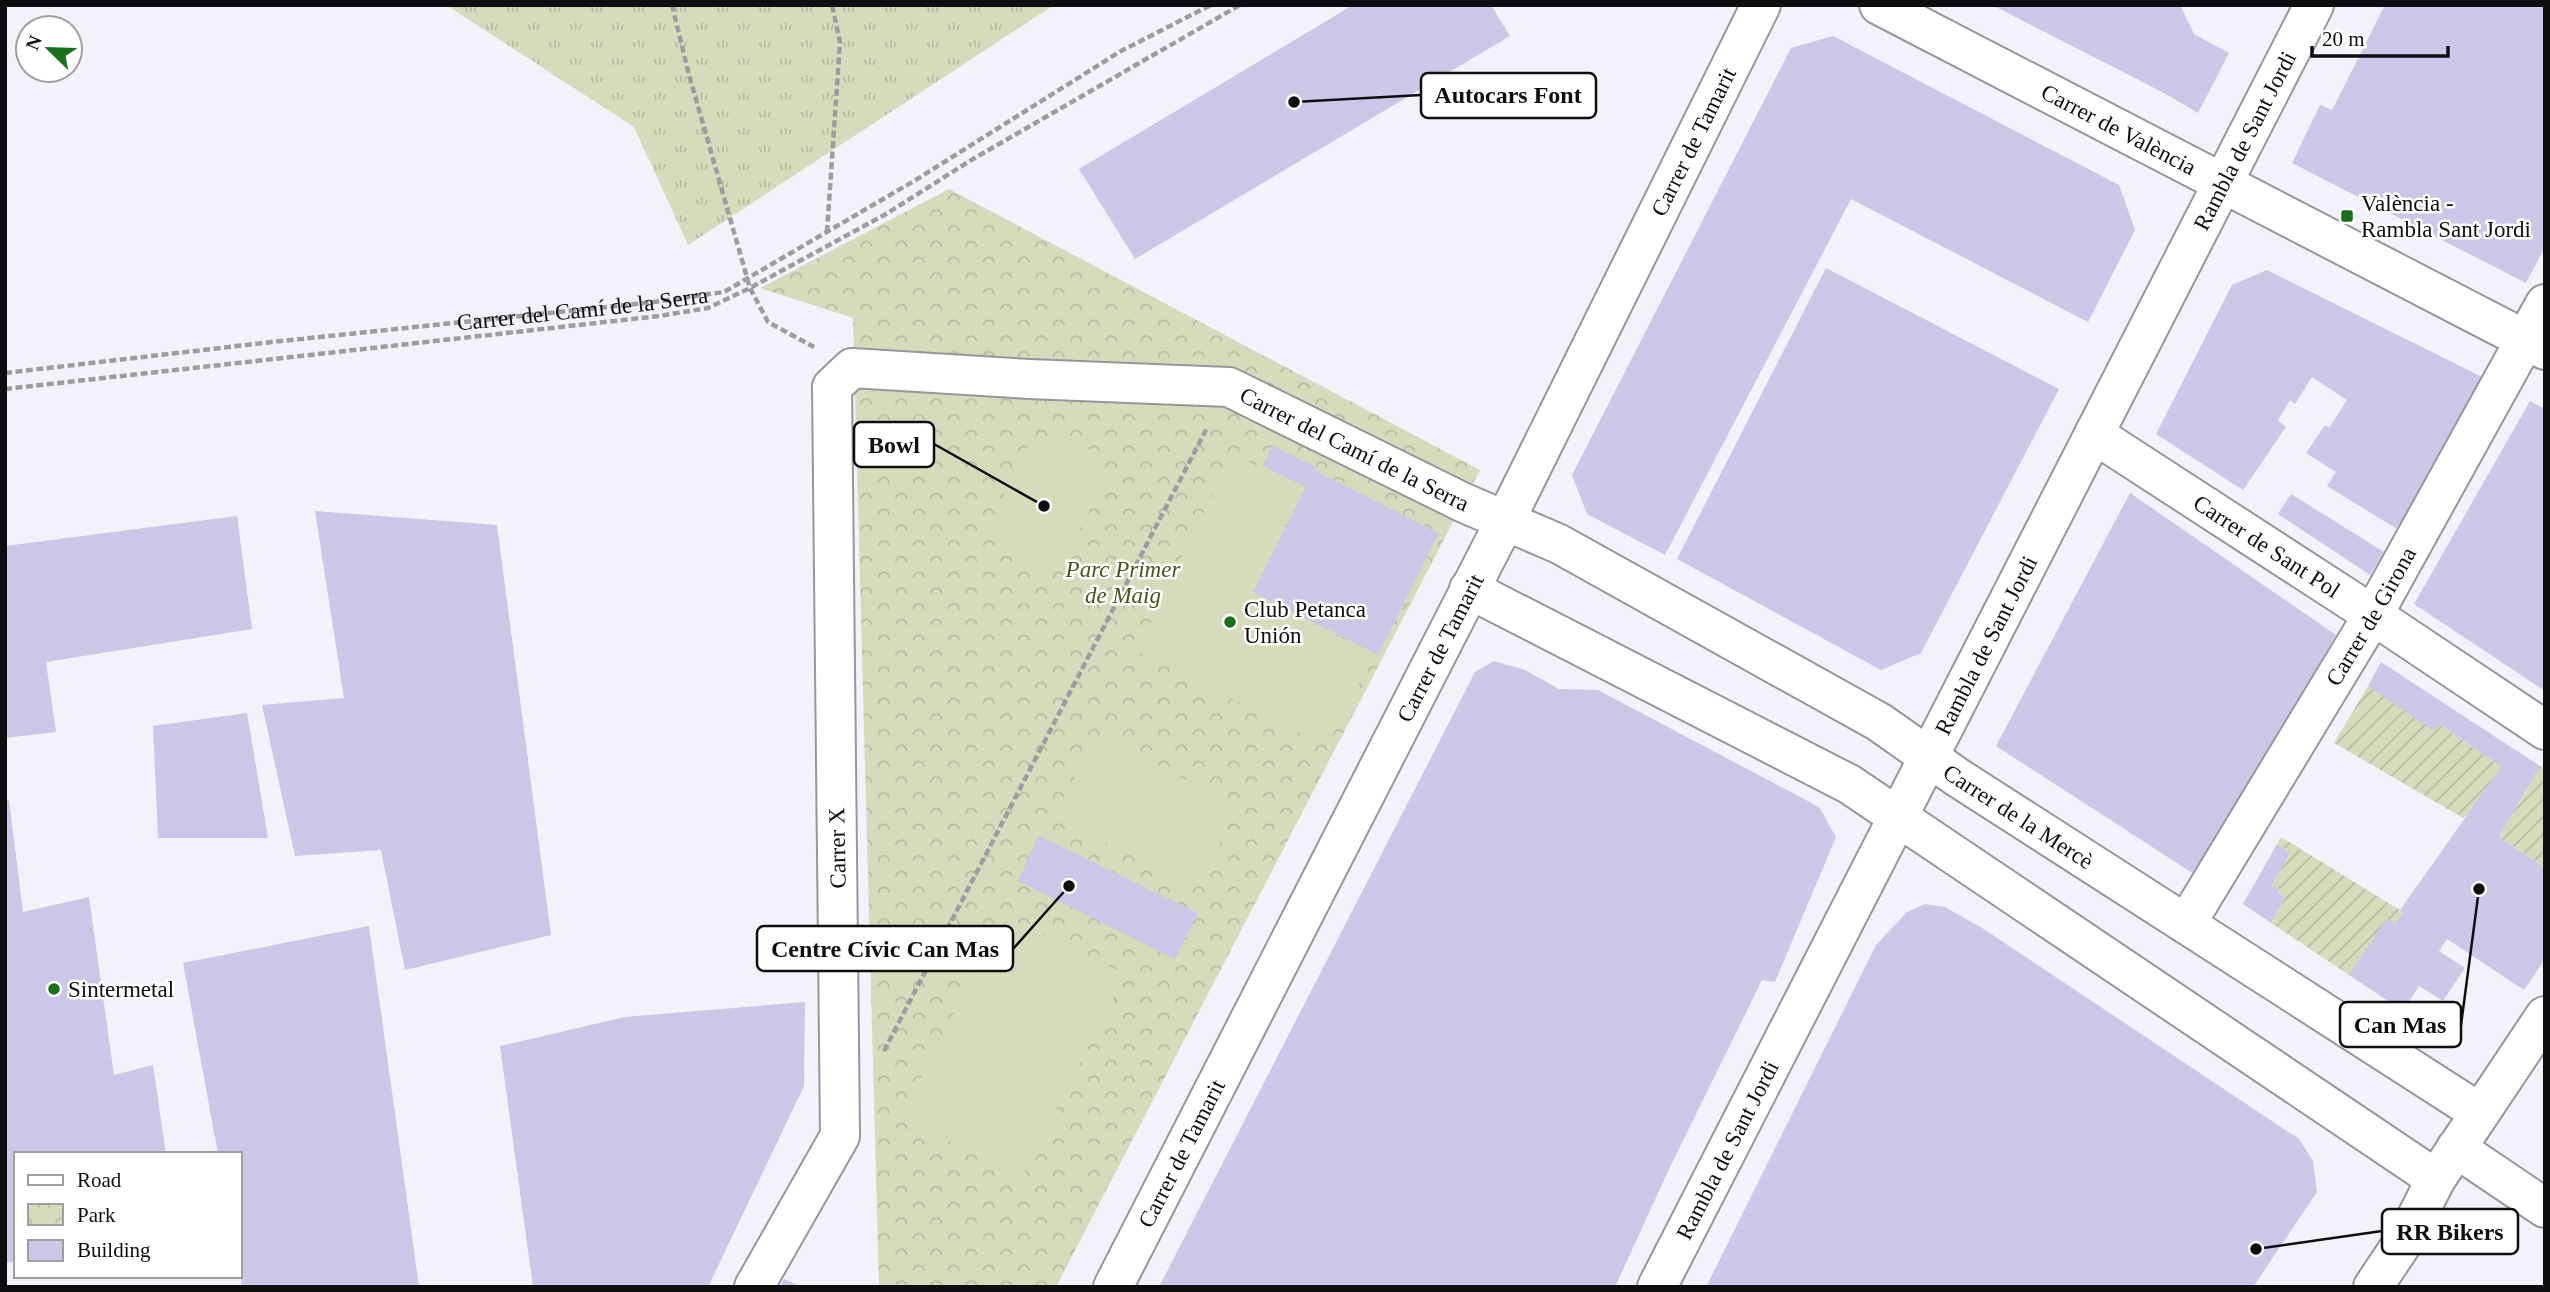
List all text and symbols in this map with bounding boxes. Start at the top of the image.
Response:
north arrow [14,14,84,84]
scale bar [2312,14,2448,58]
text: 20 m [2322,27,2365,51]
text: N [21,32,46,53]
street label: Rambla de Sant Jordi [2189,47,2301,235]
street label: Carrer de Tamarit [1646,63,1741,220]
callout: Autocars Font [1421,73,1596,118]
street label: Carrer de València [2037,79,2200,180]
text: Autocars Font [1434,82,1582,108]
place label: València - Rambla Sant Jordi [2361,191,2531,242]
marker: València - Rambla Sant Jordi [2339,208,2355,224]
street label: Carrer del Camí de la Serra [456,282,710,336]
street label: Carrer del Camí de la Serra [1236,382,1473,516]
callout: Bowl [854,422,934,467]
text: Bowl [868,432,920,458]
street label: Carrer de Sant Pol [2189,490,2344,603]
street label: Carrer de Girona [2321,543,2421,690]
street label: Rambla de Sant Jordi [1930,552,2042,739]
park label: Parc Primer de Maig [1065,557,1181,608]
street label: Carrer de Tamarit [1392,569,1489,726]
place label: Club Petanca Unión [1244,597,1366,648]
marker: Club Petanca Unión [1222,614,1238,630]
street label: Carrer de la Mercè [1938,759,2098,874]
street label: Carrer X [824,807,851,889]
callout: Centre Cívic Can Mas [757,926,1013,971]
text: Centre Cívic Can Mas [771,936,999,962]
place label: Sintermetal [68,977,174,1002]
marker: Sintermetal [46,981,62,997]
callout: Can Mas [2340,1002,2461,1047]
text: Can Mas [2354,1012,2446,1038]
street label: Rambla de Sant Jordi [1672,1057,1784,1244]
street label: Carrer de Tamarit [1134,1075,1230,1232]
legend [14,1152,242,1278]
text: Road [77,1168,122,1192]
text: Park [77,1203,116,1227]
callout: RR Bikers [2382,1209,2518,1254]
text: RR Bikers [2396,1219,2504,1245]
text: Building [77,1238,151,1262]

